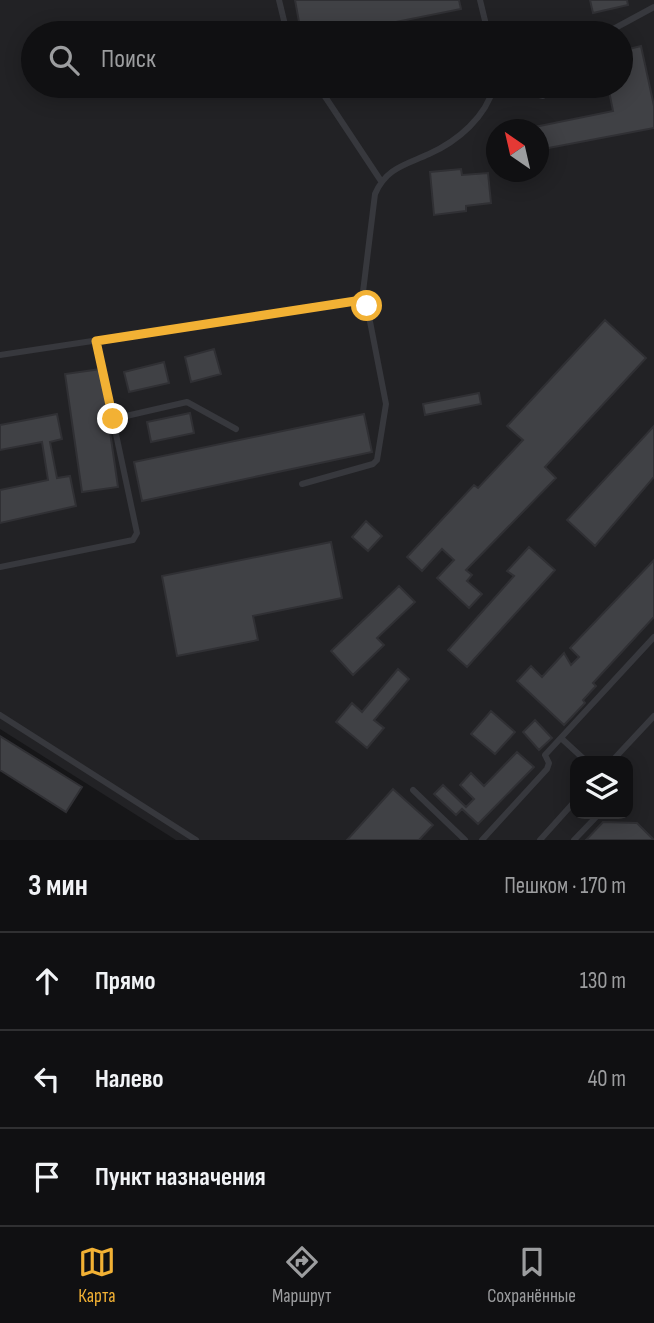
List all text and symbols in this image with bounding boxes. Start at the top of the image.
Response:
search box [21,21,633,98]
icon: search [45,41,83,79]
text: Поиск [101,44,156,75]
north arrow [486,119,549,182]
route start [351,290,382,321]
route end [97,403,128,434]
map controls [570,756,633,819]
button: layers [570,756,633,819]
text: 3 мин [28,868,88,904]
text: Пешком · 170 m [504,872,626,900]
icon: ahead [28,962,66,1000]
text: Прямо [95,966,156,997]
text: 130 m [580,967,626,995]
icon: left [28,1060,66,1098]
text: Налево [95,1064,164,1095]
text: 40 m [588,1065,626,1093]
icon: arrive [28,1158,66,1196]
text: Пункт назначения [95,1162,266,1193]
tab: Карта [78,1243,116,1308]
tab: Маршрут [272,1243,331,1308]
tab: Сохранённые [487,1243,576,1308]

